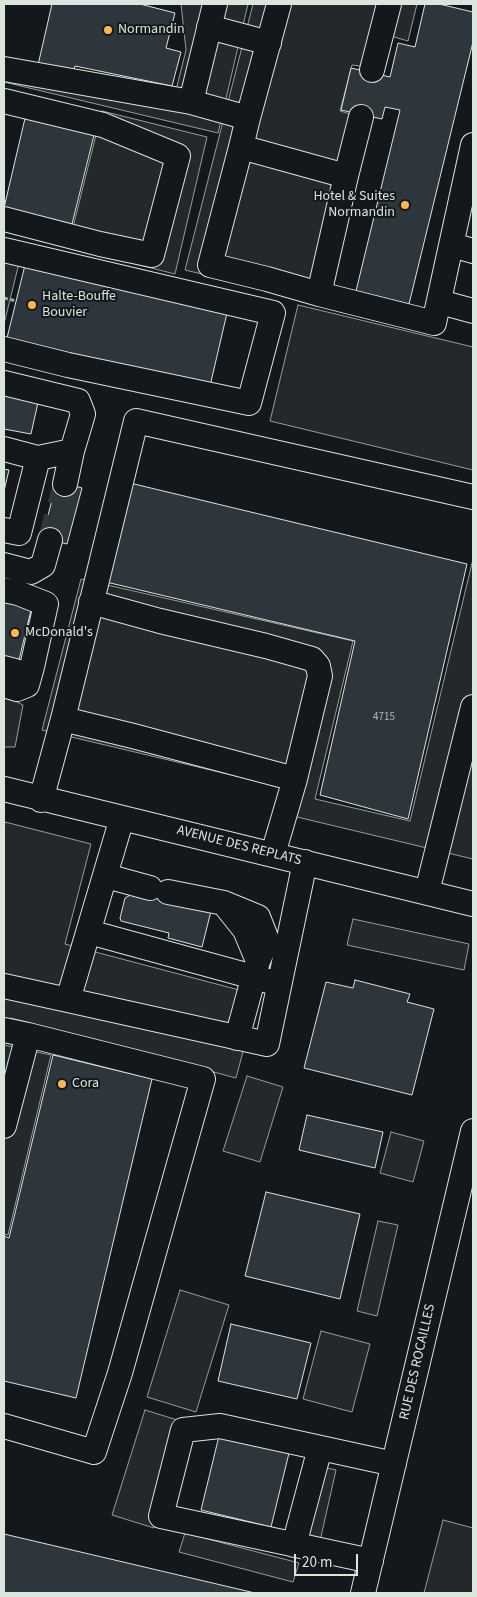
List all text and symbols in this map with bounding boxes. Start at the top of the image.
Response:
place label: Normandin [118,22,185,38]
marker: Normandin [102,24,114,36]
place label: Hotel & Suites Normandin [313,189,395,222]
marker: Hotel & Suites Normandin [399,199,411,211]
place label: Halte-Bouffe Bouvier [42,289,116,322]
marker: Halte-Bouffe Bouvier [26,299,38,311]
place label: McDonald's [25,625,93,641]
marker: McDonald's [9,627,21,639]
house number: 4715 [373,711,395,725]
street label: AVENUE DES REPLATS [175,822,303,870]
place label: Cora [72,1076,99,1092]
marker: Cora [56,1078,68,1090]
street label: RUE DES ROCAILLES [396,1302,440,1422]
scale bar [297,1544,361,1576]
text: 20 m [302,1552,332,1573]

